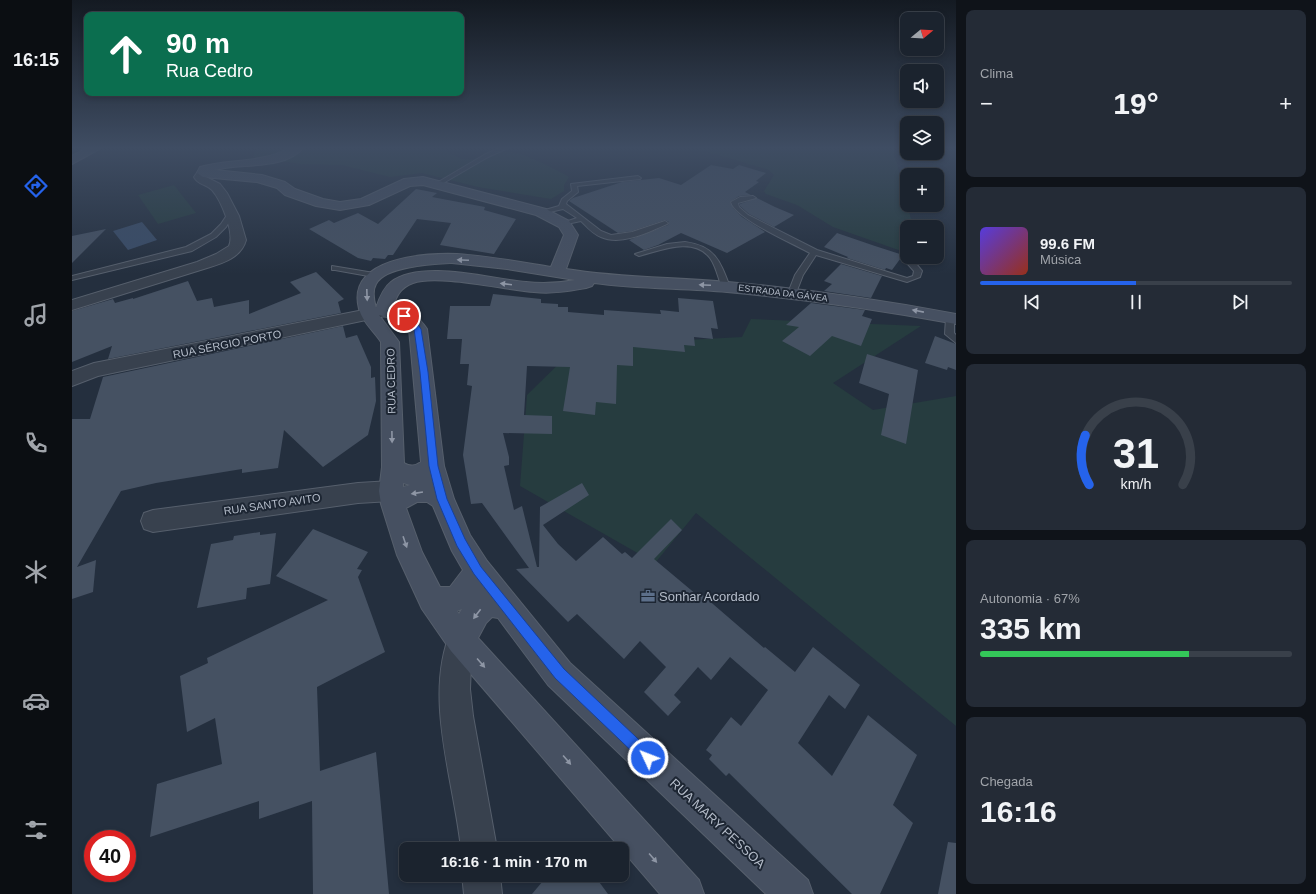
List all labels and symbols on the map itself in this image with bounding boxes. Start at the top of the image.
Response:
north arrow [900,12,944,56]
one-way arrow [457,256,469,263]
one-way arrow [500,281,512,287]
one-way arrow [699,282,711,289]
street label: ESTRADA DA GÁVEA [738,283,828,303]
one-way arrow [364,289,370,302]
pin [387,299,421,333]
one-way arrow [912,308,924,314]
street label: RUA SÉRGIO PORTO [172,328,283,360]
street label: RUA CEDRO [384,348,398,414]
one-way arrow [389,431,395,444]
one-way arrow [411,490,423,496]
street label: RUA SANTO AVITO [223,491,322,517]
one-way arrow [403,536,409,548]
office icon: Sonhar Acordado [640,588,656,604]
place label: Sonhar Acordado [659,589,759,604]
one-way arrow [473,608,481,619]
one-way arrow [476,658,485,668]
position arrow [627,737,669,779]
one-way arrow [562,755,571,766]
street label: RUA MARY PESSOA [667,775,769,872]
speed limit sign: 40 [84,830,136,882]
one-way arrow [648,852,657,863]

